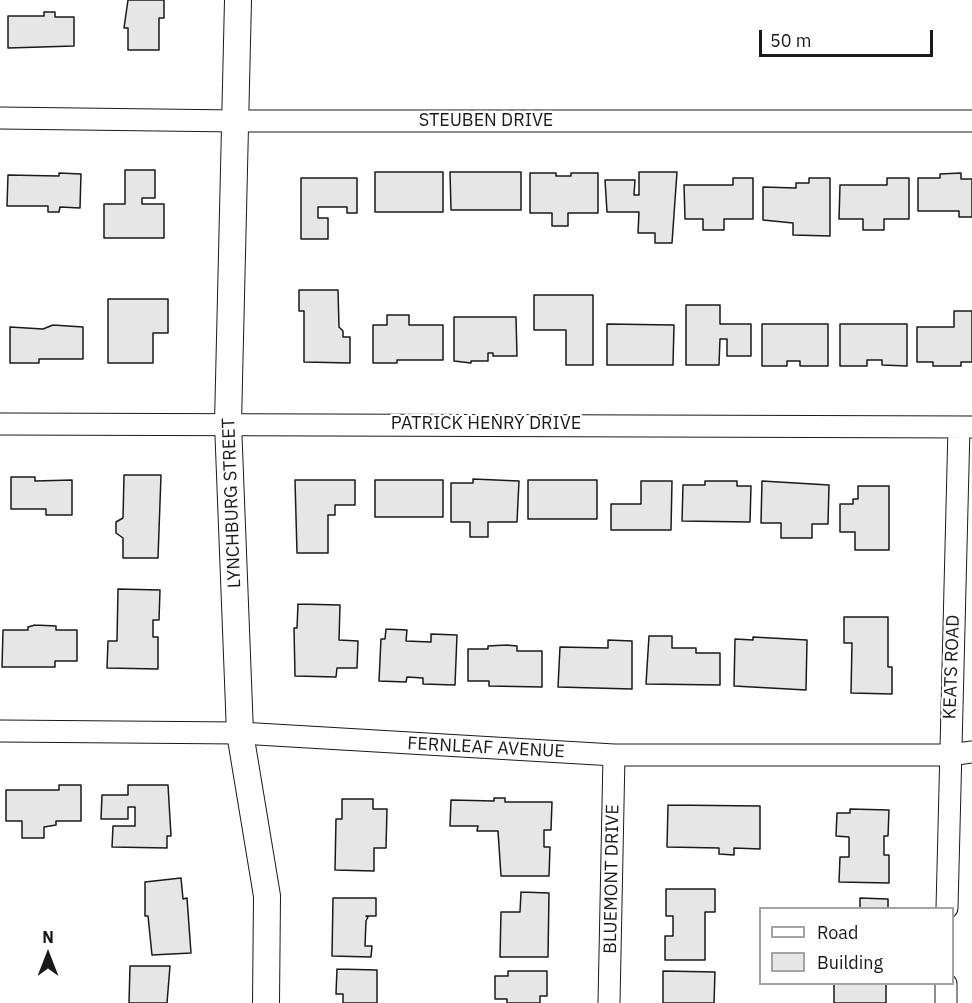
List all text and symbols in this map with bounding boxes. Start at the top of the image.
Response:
scale bar [762,18,936,56]
text: 50 m [770,29,812,52]
street label: STEUBEN DRIVE [419,110,553,132]
street label: PATRICK HENRY DRIVE [391,413,581,435]
street label: LYNCHBURG STREET [218,417,246,589]
street label: KEATS ROAD [939,614,965,720]
street label: FERNLEAF AVENUE [407,733,565,763]
street label: BLUEMONT DRIVE [600,804,624,954]
legend [759,907,954,985]
text: Road [817,921,858,944]
north arrow [18,925,78,985]
text: N [42,927,54,947]
text: Building [817,951,883,974]

